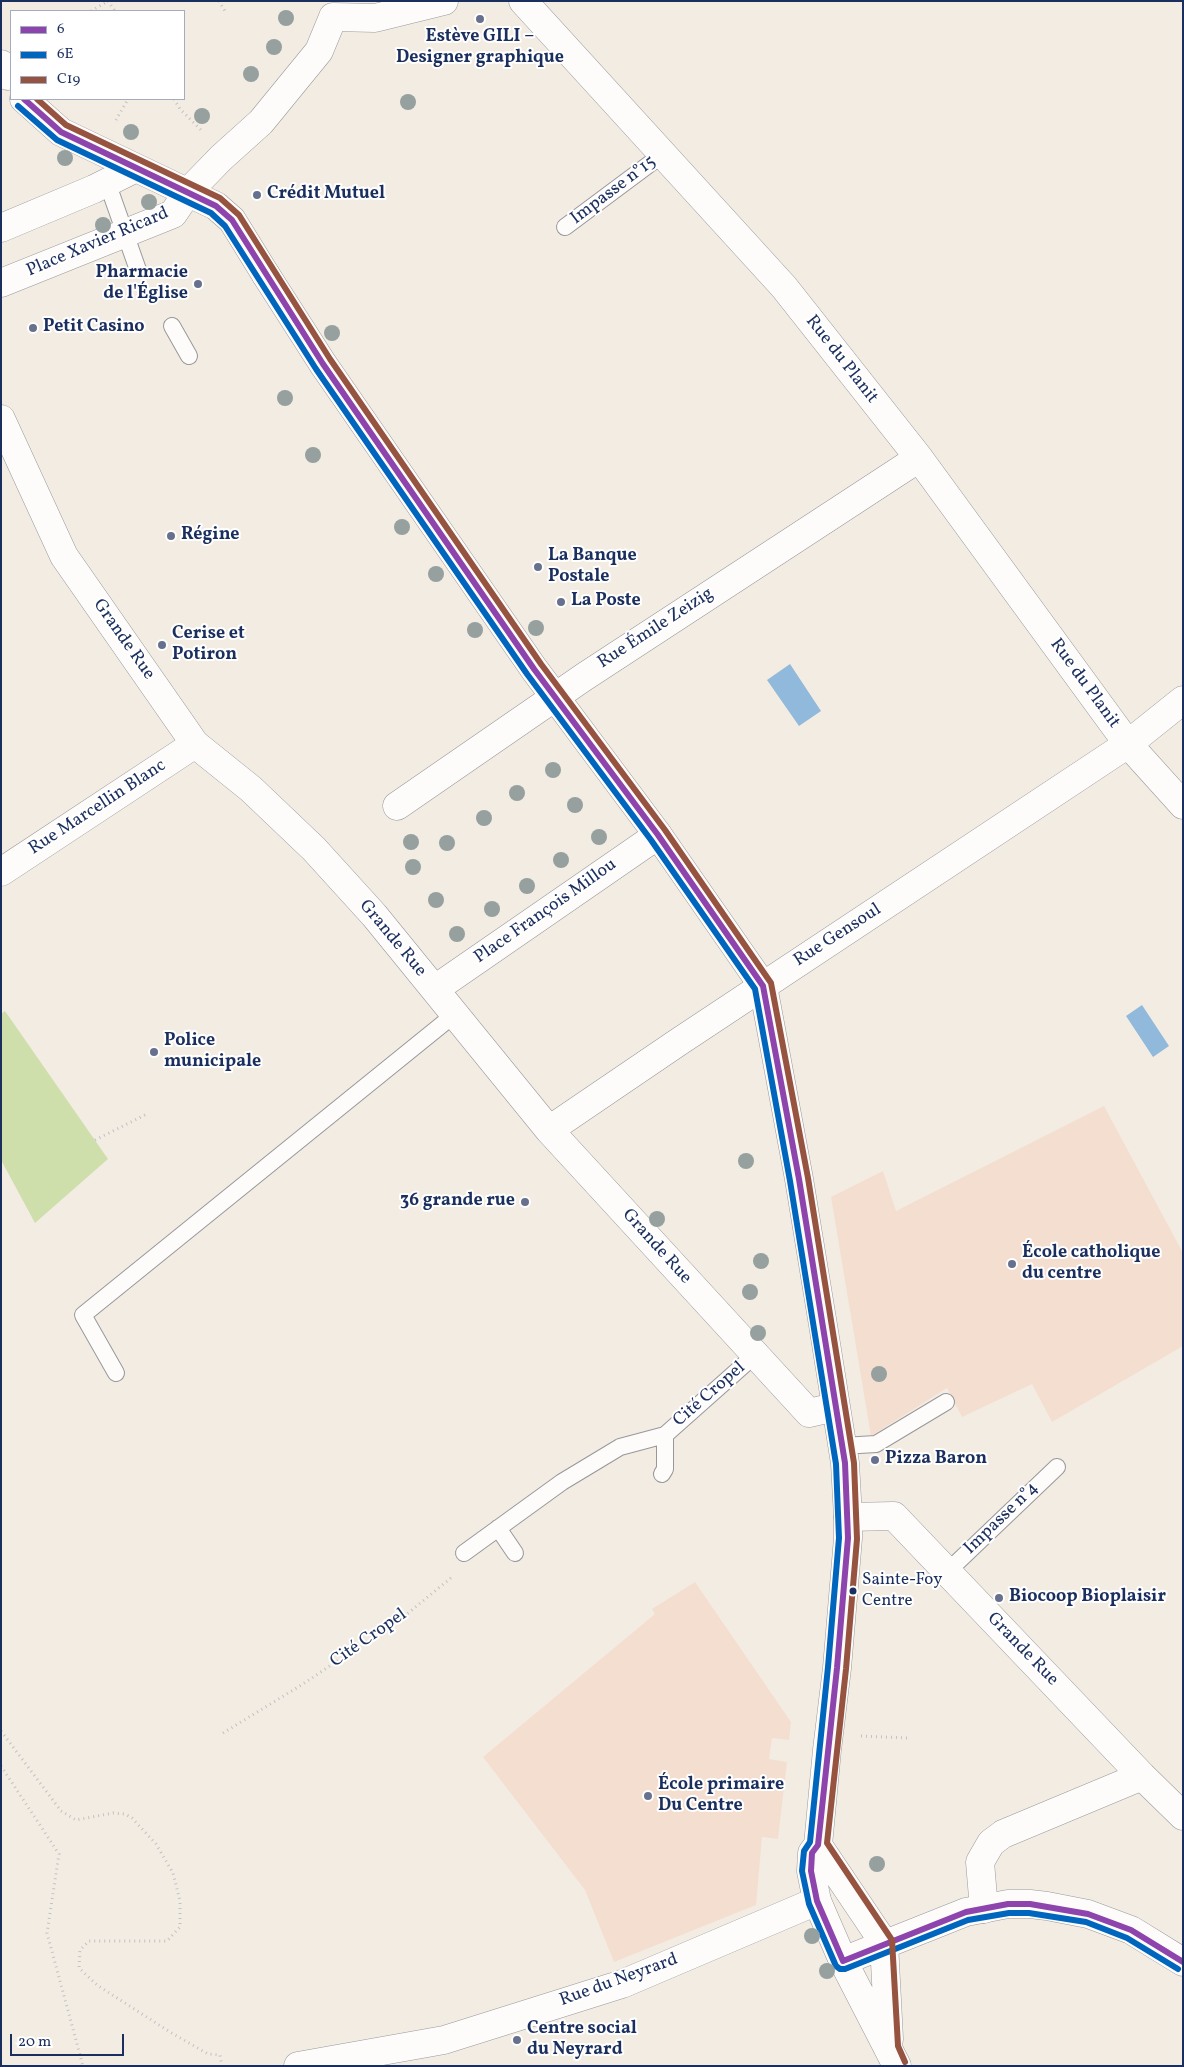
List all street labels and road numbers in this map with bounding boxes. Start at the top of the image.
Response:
street label: Impasse n°15 [567,152,661,230]
street label: Place Xavier Ricard [24,203,172,283]
street label: Rue du Planit [800,312,882,408]
street label: Rue Émile Zeizig [594,584,718,674]
street label: Grande Rue [87,595,159,685]
street label: Rue du Planit [1044,635,1124,733]
street label: Rue Marcellin Blanc [25,756,171,860]
street label: Place François Millou [471,855,621,969]
street label: Grande Rue [354,896,430,982]
street label: Rue Gensoul [790,900,886,972]
street label: Grande Rue [617,1205,695,1289]
street label: Cité Cropel [670,1358,750,1432]
street label: Impasse n°4 [960,1478,1044,1560]
street label: Cité Cropel [327,1605,411,1673]
street label: Grande Rue [982,1609,1062,1691]
street label: Rue du Neyrard [557,1950,681,2012]

